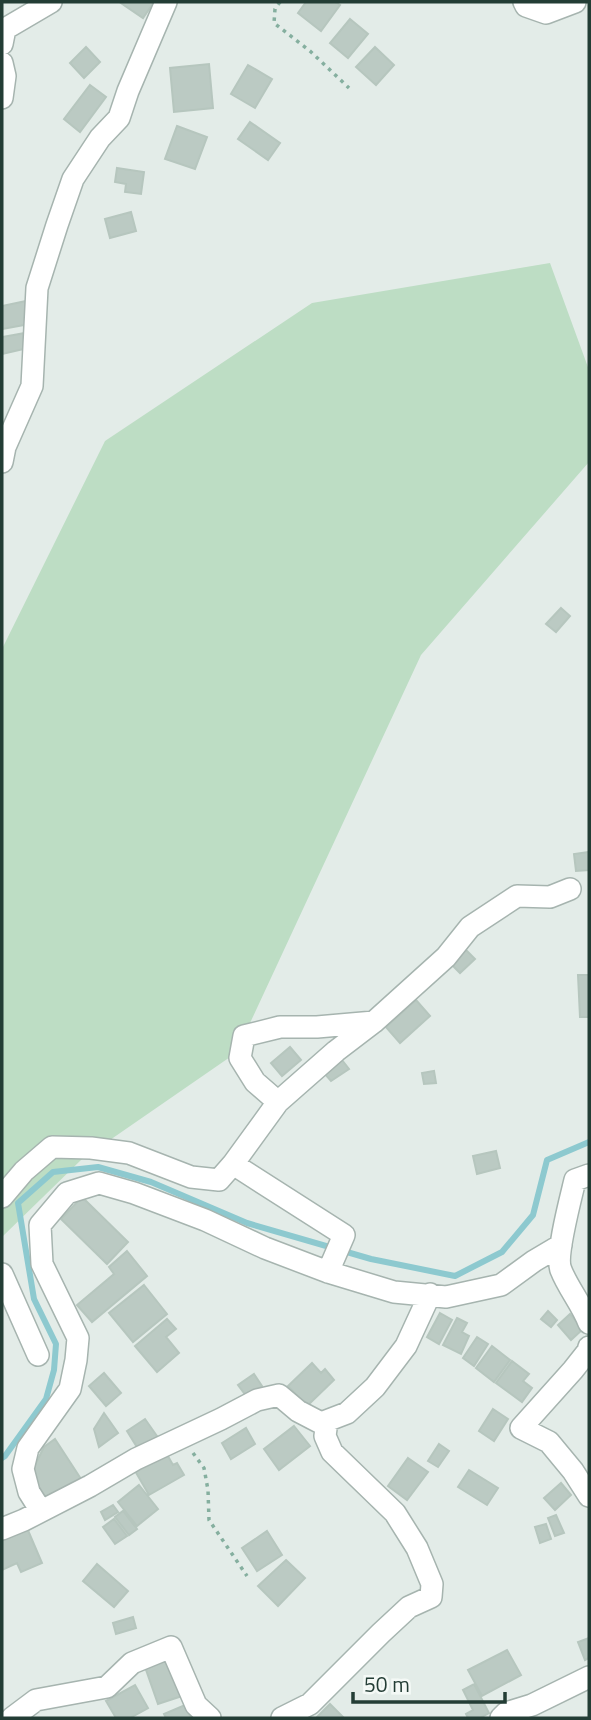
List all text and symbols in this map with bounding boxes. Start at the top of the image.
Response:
scale bar [353,1660,505,1704]
text: 50 m [364,1668,410,1700]

